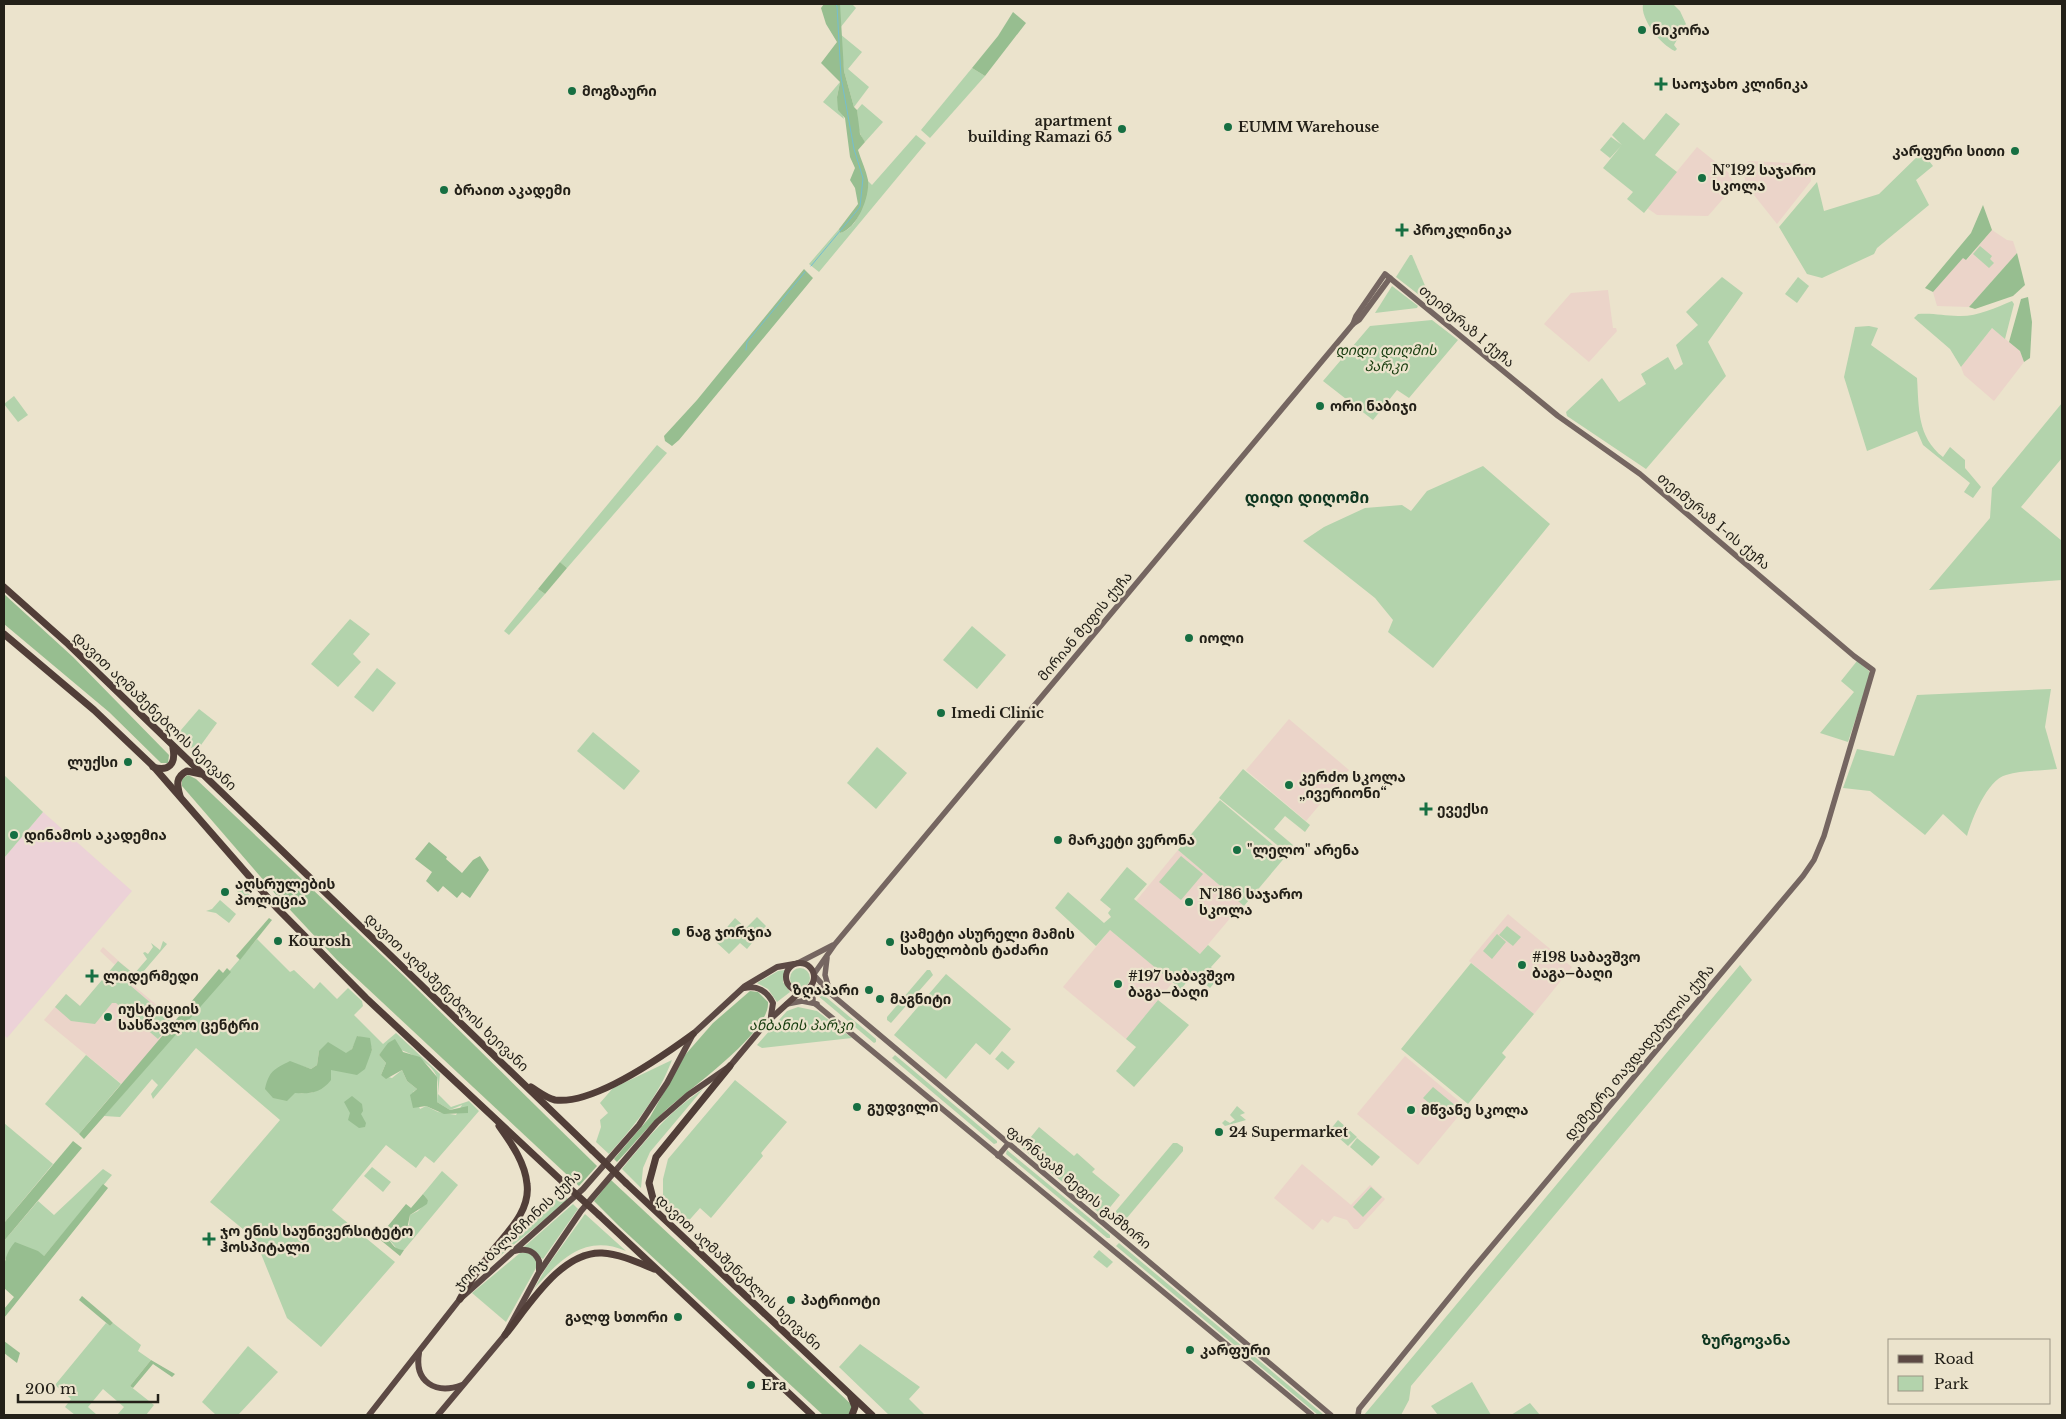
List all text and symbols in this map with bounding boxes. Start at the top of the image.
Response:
place label: ნიკორა [1652,21,1710,39]
marker: ნიკორა [1636,24,1648,36]
place label: საოჯახო კლინიკა [1672,75,1808,93]
marker: საოჯახო კლინიკა [1654,77,1668,91]
place label: მოგზაური [582,82,657,100]
marker: მოგზაური [566,85,578,97]
place label: apartment building Ramazi 65 [967,112,1113,146]
place label: EUMM Warehouse [1238,118,1379,136]
marker: EUMM Warehouse [1222,121,1234,133]
marker: apartment building Ramazi 65 [1116,123,1128,135]
place label: კარფური სითი [1892,142,2005,160]
marker: კარფური სითი [2009,145,2021,157]
place label: №192 საჯარო სკოლა [1712,161,1816,195]
marker: №192 საჯარო სკოლა [1696,172,1708,184]
place label: ბრაით აკადემი [454,181,571,199]
marker: ბრაით აკადემი [438,184,450,196]
place label: პროკლინიკა [1413,221,1512,239]
marker: პროკლინიკა [1395,223,1409,237]
street label: თეიმურაზ I ქუჩა [1416,281,1518,371]
park label: დიდი დიღმის პარკი [1335,341,1437,375]
place label: ორი ნაბიჯი [1330,397,1417,415]
marker: ორი ნაბიჯი [1314,400,1326,412]
street label: თეიმურაზ I-ის ქუჩა [1654,468,1774,574]
district label: დიდი დიღომი [1245,487,1369,508]
street label: მირიან მეფის ქუჩა [1034,568,1136,684]
street label: დავით აღმაშენებლის ხეივანი [69,628,241,794]
place label: იოლი [1199,629,1244,647]
marker: იოლი [1183,632,1195,644]
place label: Imedi Clinic [951,704,1044,722]
marker: Imedi Clinic [935,707,947,719]
place label: ლუქსი [67,753,118,771]
marker: ლუქსი [122,756,134,768]
place label: კერძო სკოლა „ივერიონი“ [1299,768,1406,802]
marker: კერძო სკოლა „ივერიონი“ [1283,779,1295,791]
place label: ევექსი [1437,800,1488,818]
marker: ევექსი [1419,802,1433,816]
place label: დინამოს აკადემია [24,826,167,844]
marker: დინამოს აკადემია [8,829,20,841]
place label: მარკეტი ვერონა [1068,831,1195,849]
marker: მარკეტი ვერონა [1052,834,1064,846]
place label: "ლელო" არენა [1247,841,1359,859]
marker: "ლელო" არენა [1231,844,1243,856]
place label: აღსრულების პოლიცია [235,875,335,909]
place label: №186 საჯარო სკოლა [1199,885,1303,919]
marker: აღსრულების პოლიცია [219,886,231,898]
marker: №186 საჯარო სკოლა [1183,896,1195,908]
street label: დავით აღმაშენებლის ხეივანი [361,909,533,1075]
place label: ნაგ ჯორჯია [686,923,772,941]
place label: ცამეტი ასურელი მამის სახელობის ტაძარი [900,925,1075,959]
marker: ნაგ ჯორჯია [670,926,682,938]
place label: Kourosh [288,932,351,950]
marker: Kourosh [272,935,284,947]
marker: ცამეტი ასურელი მამის სახელობის ტაძარი [884,936,896,948]
place label: #198 საბავშვო ბაგა–ბაღი [1532,948,1641,982]
marker: #198 საბავშვო ბაგა–ბაღი [1516,959,1528,971]
street label: დემეტრე თავდადებულის ქუჩა [1560,960,1718,1144]
place label: ლიდერმედი [103,967,199,985]
place label: #197 საბავშვო ბაგა–ბაღი [1128,967,1235,1001]
marker: ლიდერმედი [85,969,99,983]
marker: #197 საბავშვო ბაგა–ბაღი [1112,978,1124,990]
place label: ზღაპარი [793,981,859,999]
marker: ზღაპარი [863,984,875,996]
place label: მაგნიტი [890,990,951,1008]
marker: მაგნიტი [874,993,886,1005]
place label: იუსტიციის სასწავლო ცენტრი [118,1000,259,1034]
marker: იუსტიციის სასწავლო ცენტრი [102,1011,114,1023]
park label: ანბანის პარკი [749,1016,854,1034]
place label: გუდვილი [867,1098,938,1116]
marker: გუდვილი [851,1101,863,1113]
place label: მწვანე სკოლა [1421,1101,1529,1119]
marker: მწვანე სკოლა [1405,1104,1417,1116]
street label: ფარნავაზ მეფის გამზირი [1003,1121,1155,1253]
place label: 24 Supermarket [1229,1123,1349,1141]
marker: 24 Supermarket [1213,1126,1225,1138]
street label: ჯორჯ ბალანჩინის ქუჩა [449,1166,585,1294]
street label: დავით აღმაშენებლის ხეივანი [652,1190,826,1354]
place label: ჯო ენის საუნივერსიტეტო ჰოსპიტალი [220,1222,413,1256]
marker: ჯო ენის საუნივერსიტეტო ჰოსპიტალი [202,1232,216,1246]
place label: პატრიოტი [801,1291,881,1309]
marker: პატრიოტი [785,1294,797,1306]
place label: გალფ სთორი [565,1308,668,1326]
marker: გალფ სთორი [672,1311,684,1323]
district label: ზურგოვანა [1701,1330,1791,1349]
legend [1888,1339,2051,1404]
place label: კარფური [1200,1341,1270,1359]
marker: კარფური [1184,1344,1196,1356]
text: Road [1934,1349,1974,1368]
scale bar [18,1372,158,1404]
text: Park [1934,1374,1970,1393]
place label: Era [761,1376,787,1394]
text: 200 m [25,1379,76,1398]
marker: Era [745,1379,757,1391]

